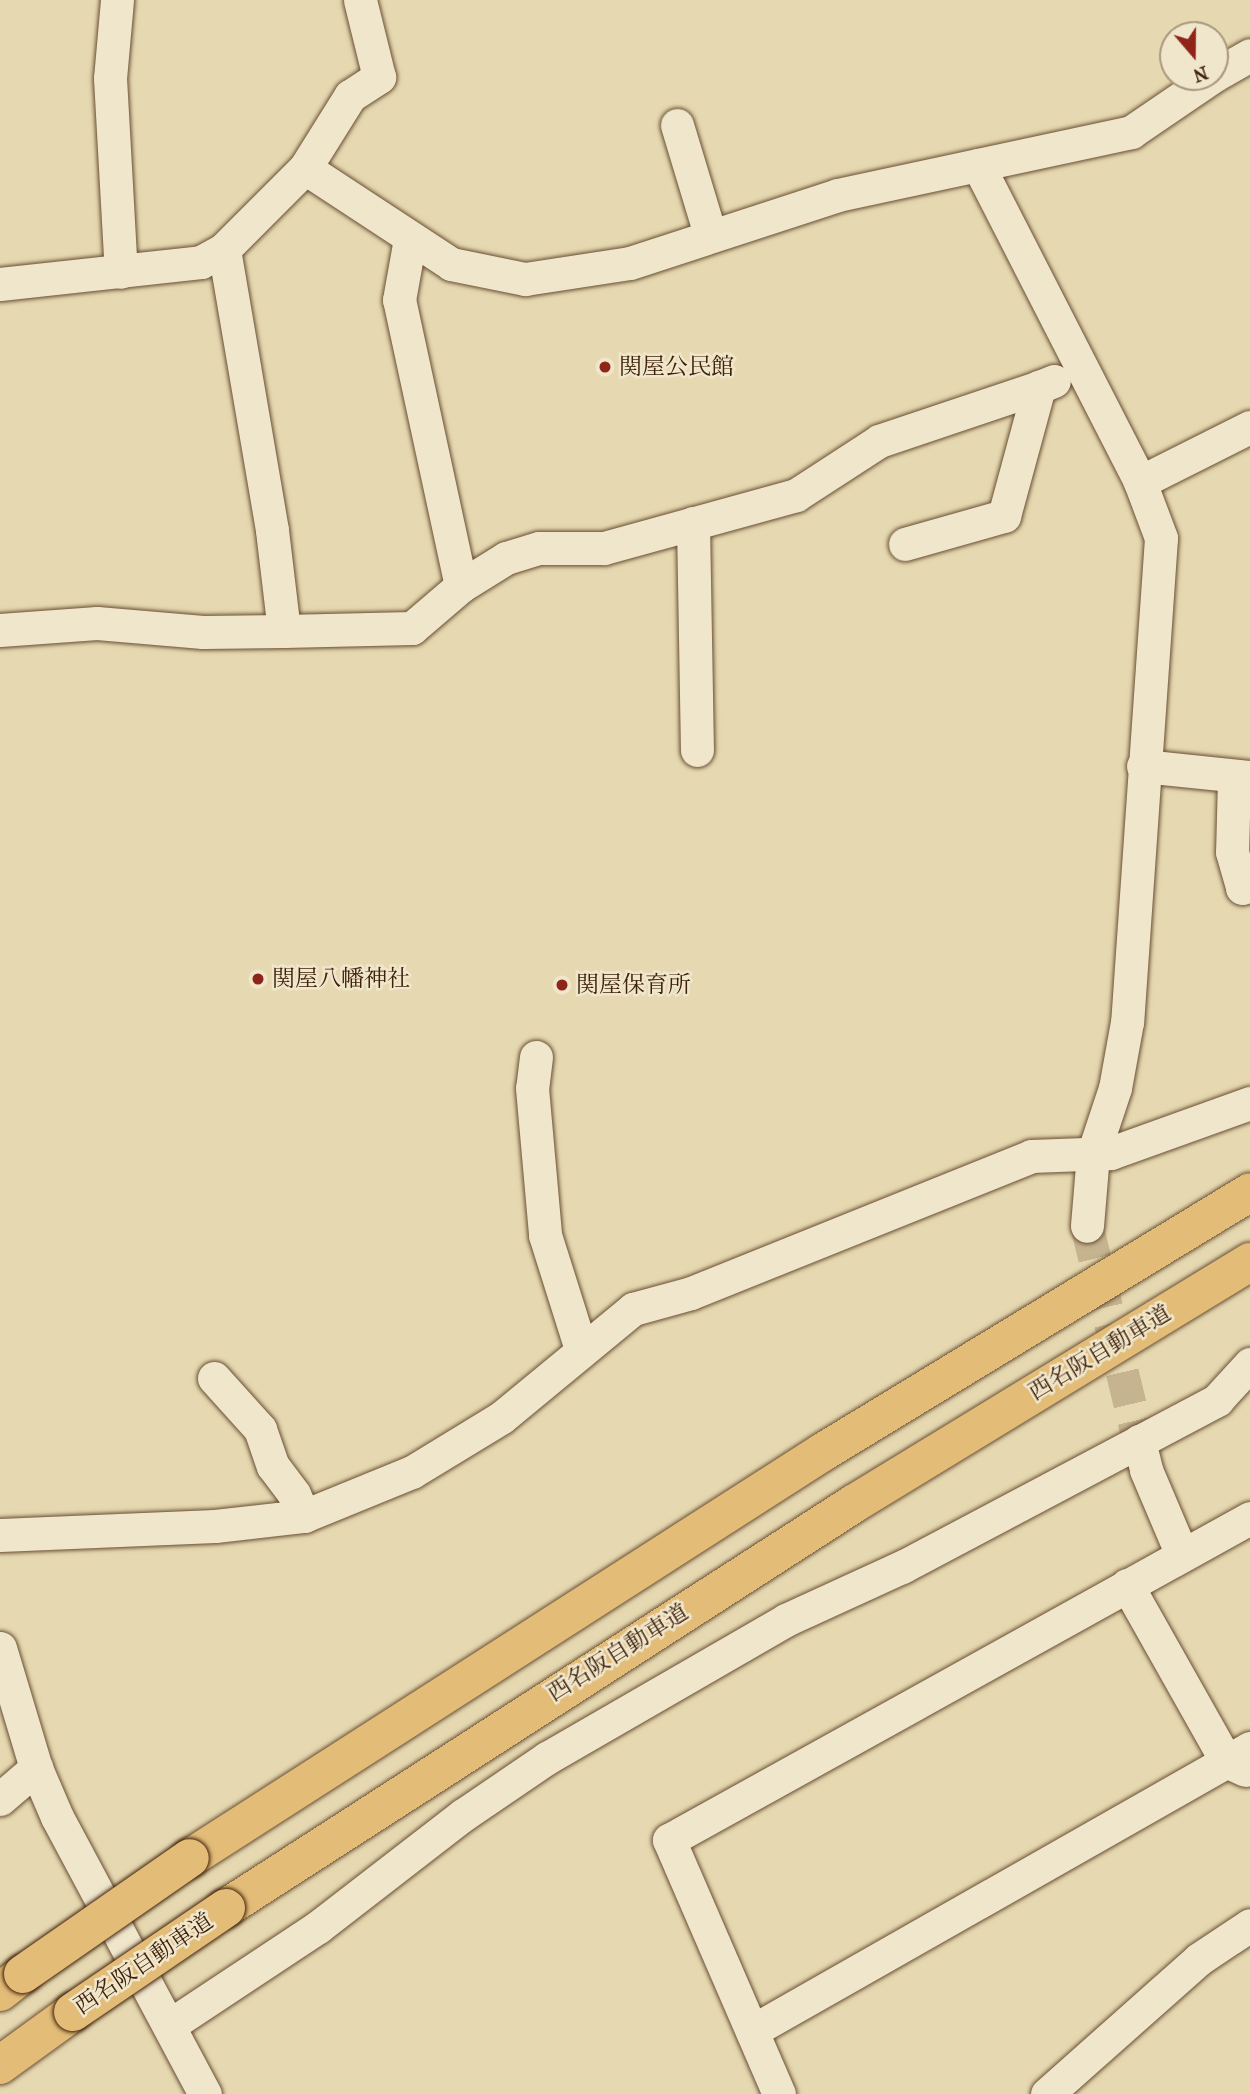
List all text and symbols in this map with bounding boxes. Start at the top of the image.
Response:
north arrow [1159,21,1229,91]
text: N [1190,61,1211,87]
place label: 関屋公民館 [619,353,734,381]
marker: 関屋公民館 [597,359,613,375]
place label: 関屋八幡神社 [272,965,410,993]
marker: 関屋八幡神社 [250,971,266,987]
place label: 関屋保育所 [576,971,691,999]
marker: 関屋保育所 [554,977,570,993]
street label: 西名阪自動車道 [1024,1300,1176,1406]
street label: 西名阪自動車道 [542,1599,694,1707]
street label: 西名阪自動車道 [70,1908,218,2020]

